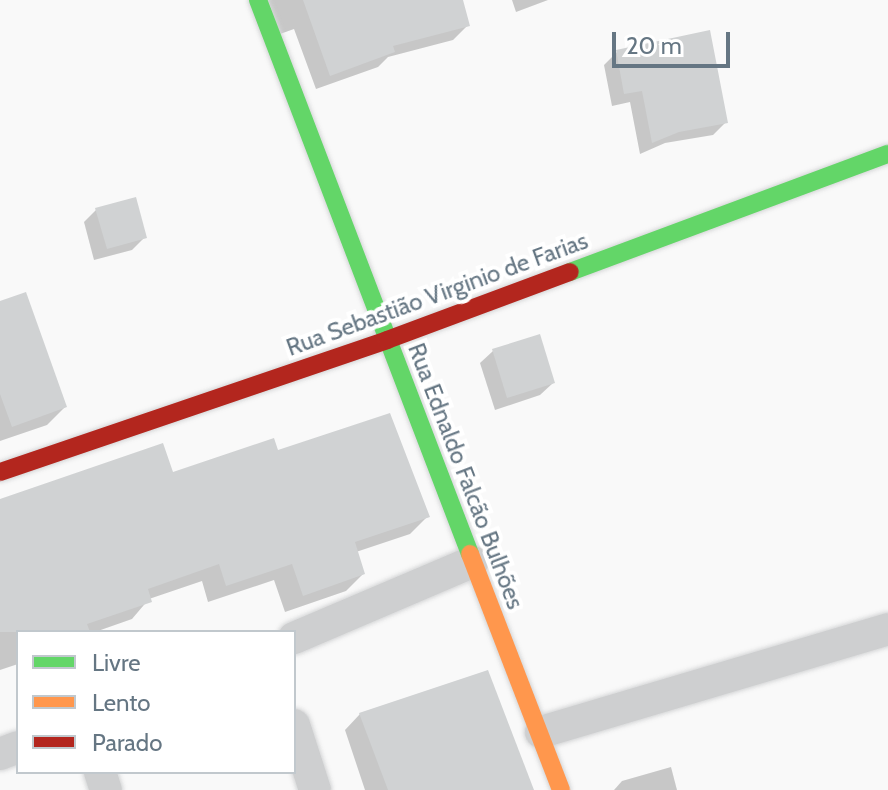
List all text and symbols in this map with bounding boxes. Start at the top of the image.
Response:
scale bar [616,16,734,66]
text: 20 m [626,31,682,60]
street label: Rua Sebastião Virginio de Farias [282,226,592,362]
street label: Rua Ednaldo Falcão Bulhões [402,339,530,613]
legend [16,630,296,774]
text: Livre [92,648,140,677]
text: Lento [92,688,151,717]
text: Parado [92,728,162,757]

